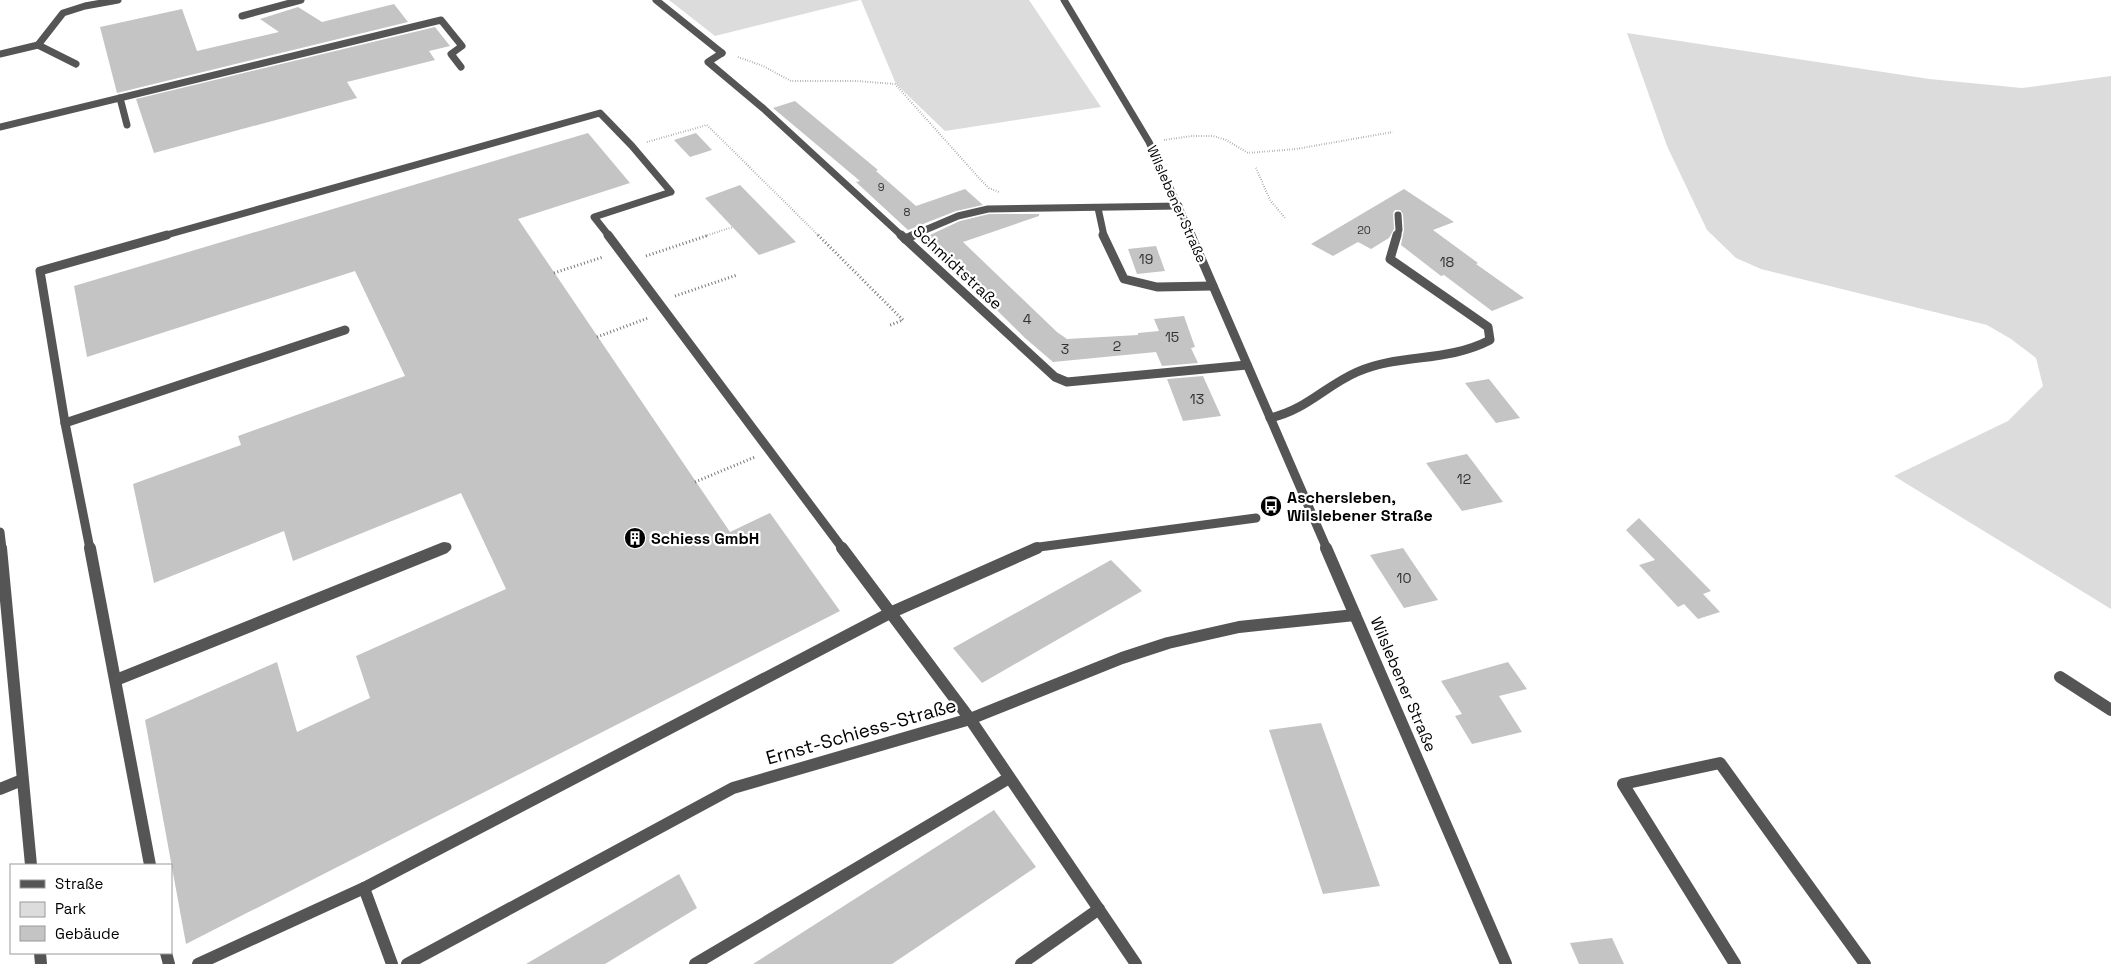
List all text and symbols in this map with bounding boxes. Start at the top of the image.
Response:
street label: Wilslebener Straße [1143,143,1211,265]
house number: 9 [878,180,885,194]
house number: 8 [904,205,911,219]
street label: Schmidtstraße [909,221,1007,314]
house number: 20 [1357,223,1371,237]
house number: 19 [1139,250,1153,268]
house number: 18 [1440,253,1455,271]
house number: 4 [1023,310,1032,328]
house number: 15 [1165,328,1179,346]
house number: 2 [1113,337,1121,355]
house number: 3 [1061,340,1069,358]
house number: 13 [1190,390,1204,408]
house number: 12 [1457,470,1471,488]
place label: Aschersleben, Wilslebener Straße [1287,487,1433,526]
bus stop icon: Aschersleben, Wilslebener Straße [1259,494,1283,518]
building icon: Schiess GmbH [623,526,647,550]
place label: Schiess GmbH [651,528,759,549]
house number: 10 [1397,569,1411,587]
street label: Wilslebener Straße [1366,614,1441,755]
street label: Ernst-Schiess-Straße [763,692,959,771]
legend [10,864,172,954]
text: Straße [55,874,104,893]
text: Park [55,899,86,918]
text: Gebäude [55,924,120,943]

